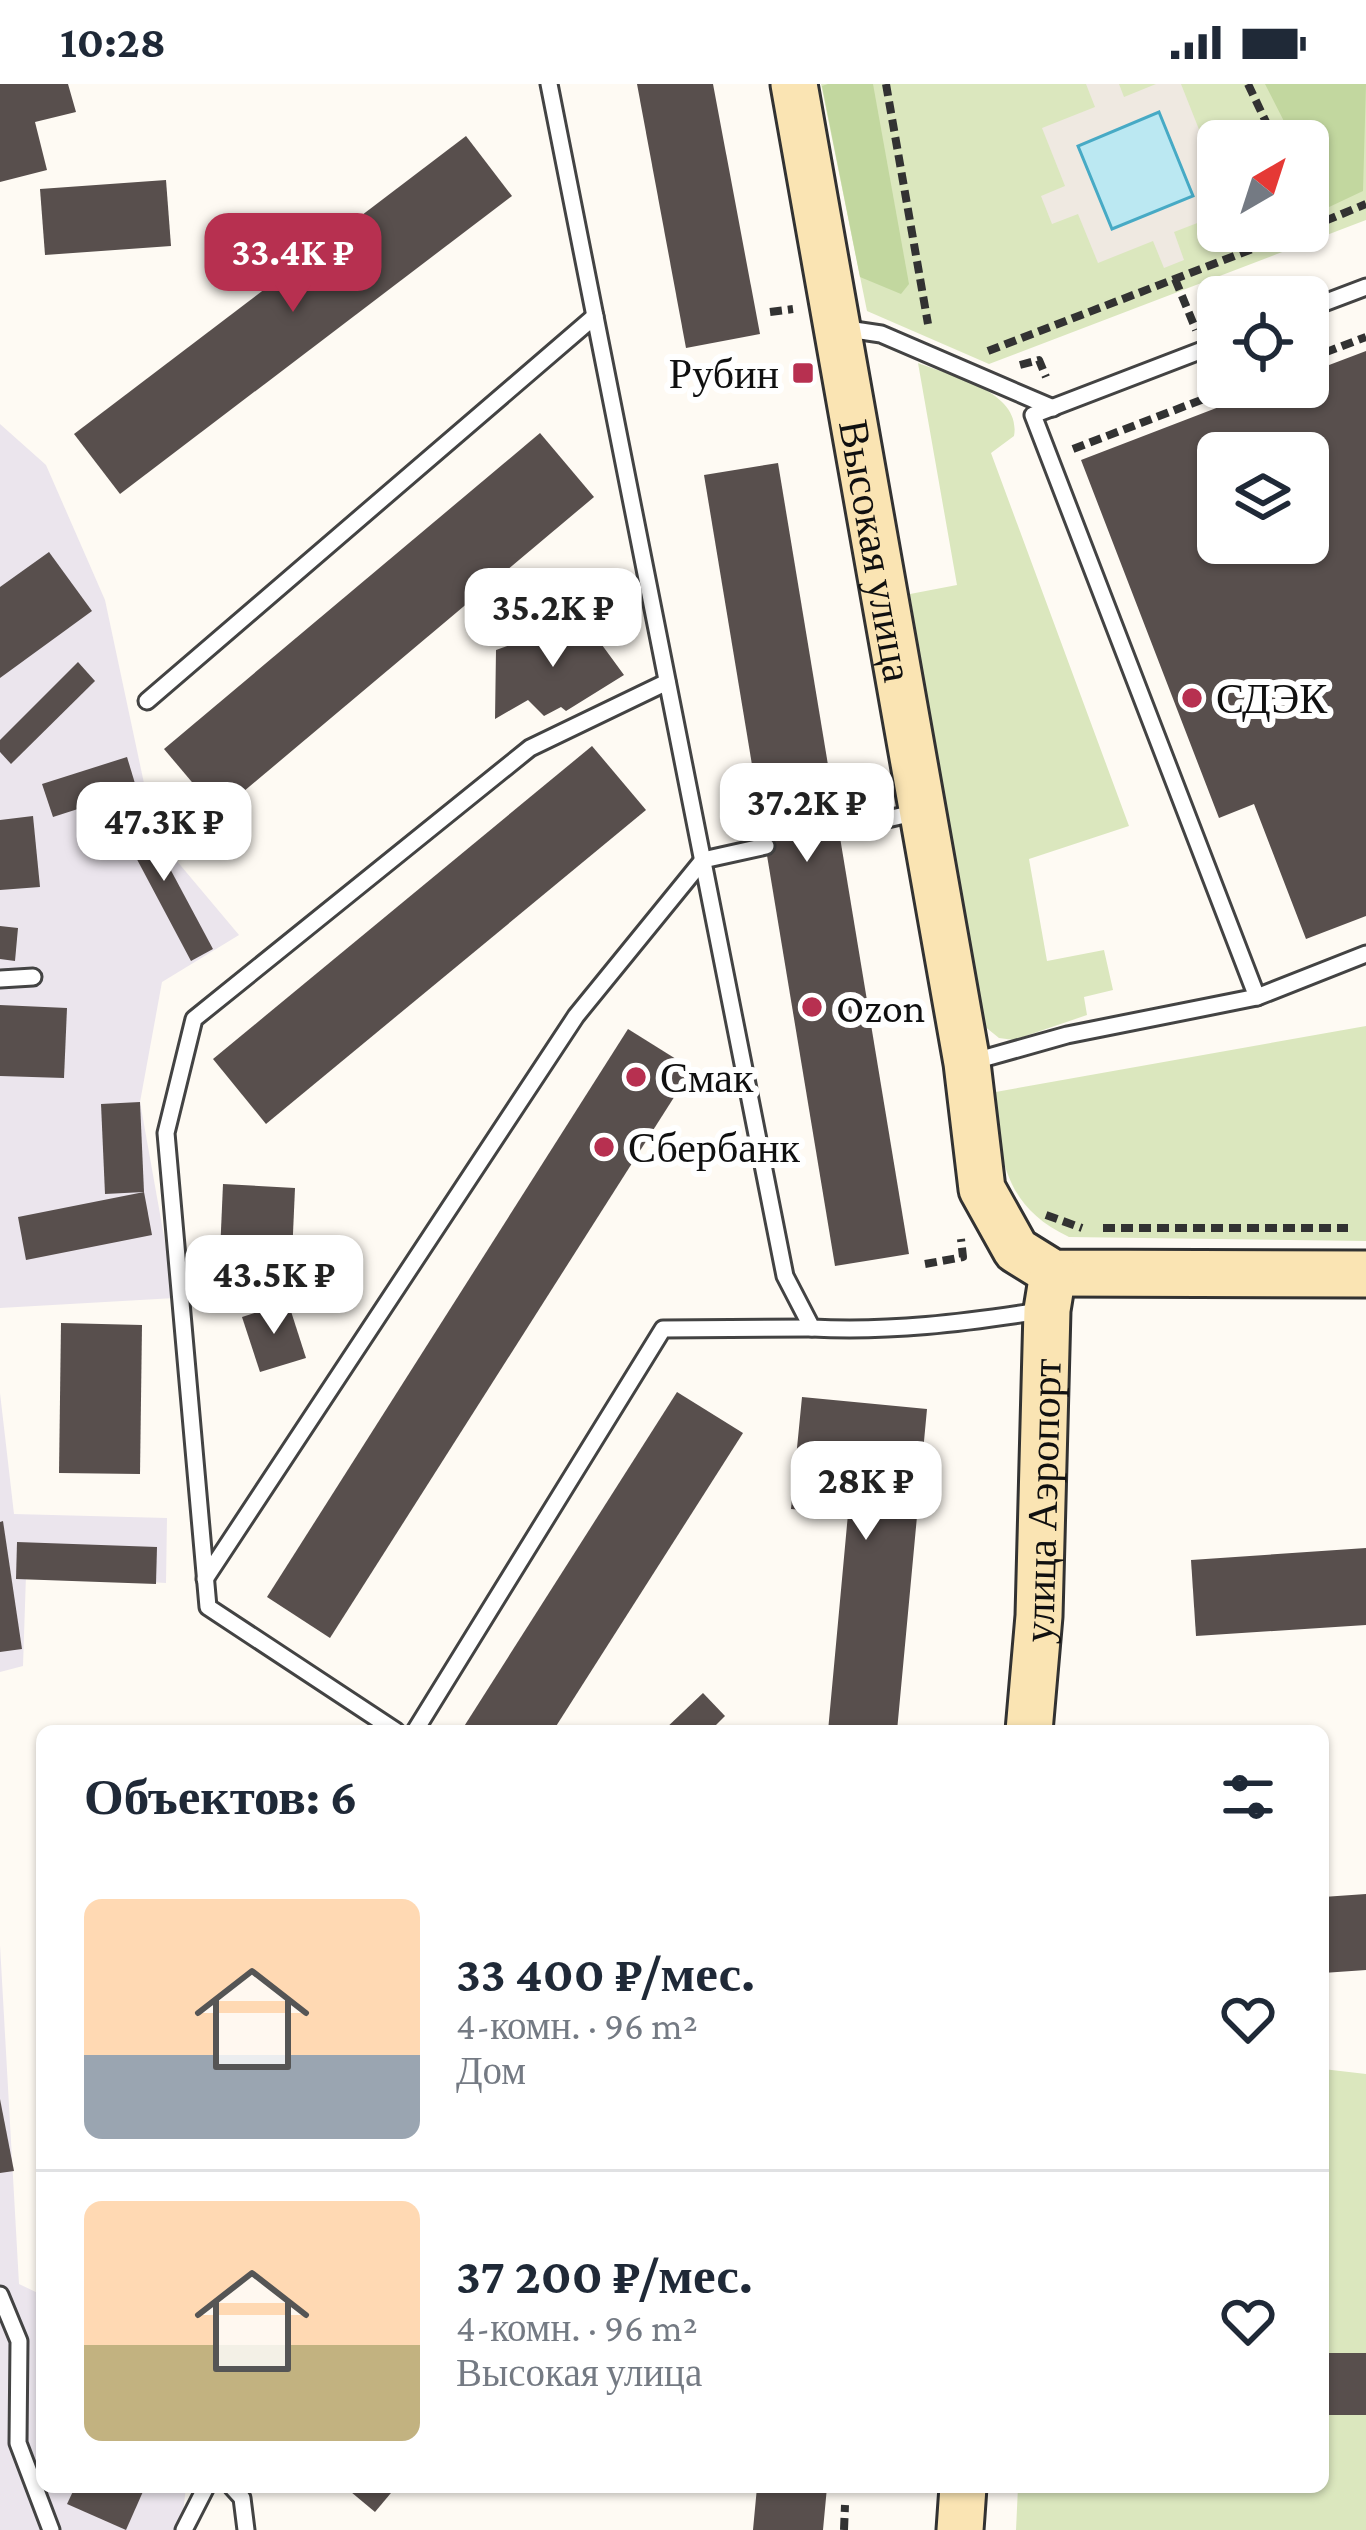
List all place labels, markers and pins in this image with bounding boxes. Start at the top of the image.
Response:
pin: 33.4K ₽ [182,213,404,315]
place label: Рубин [669,350,779,397]
marker: Рубин [790,360,816,386]
pin: 35.2K ₽ [442,568,664,670]
place label: СДЭК [1216,675,1328,722]
marker: СДЭК [1179,685,1205,711]
pin: 37.2K ₽ [696,763,918,865]
pin: 47.3K ₽ [53,782,275,884]
place label: Ozon [836,984,925,1031]
marker: Ozon [799,994,825,1020]
place label: Смак [660,1054,754,1101]
marker: Смак [623,1064,649,1090]
place label: Сбербанк [628,1124,800,1171]
marker: Сбербанк [591,1134,617,1160]
pin: 43.5K ₽ [163,1235,385,1337]
pin: 28K ₽ [782,1441,950,1543]

